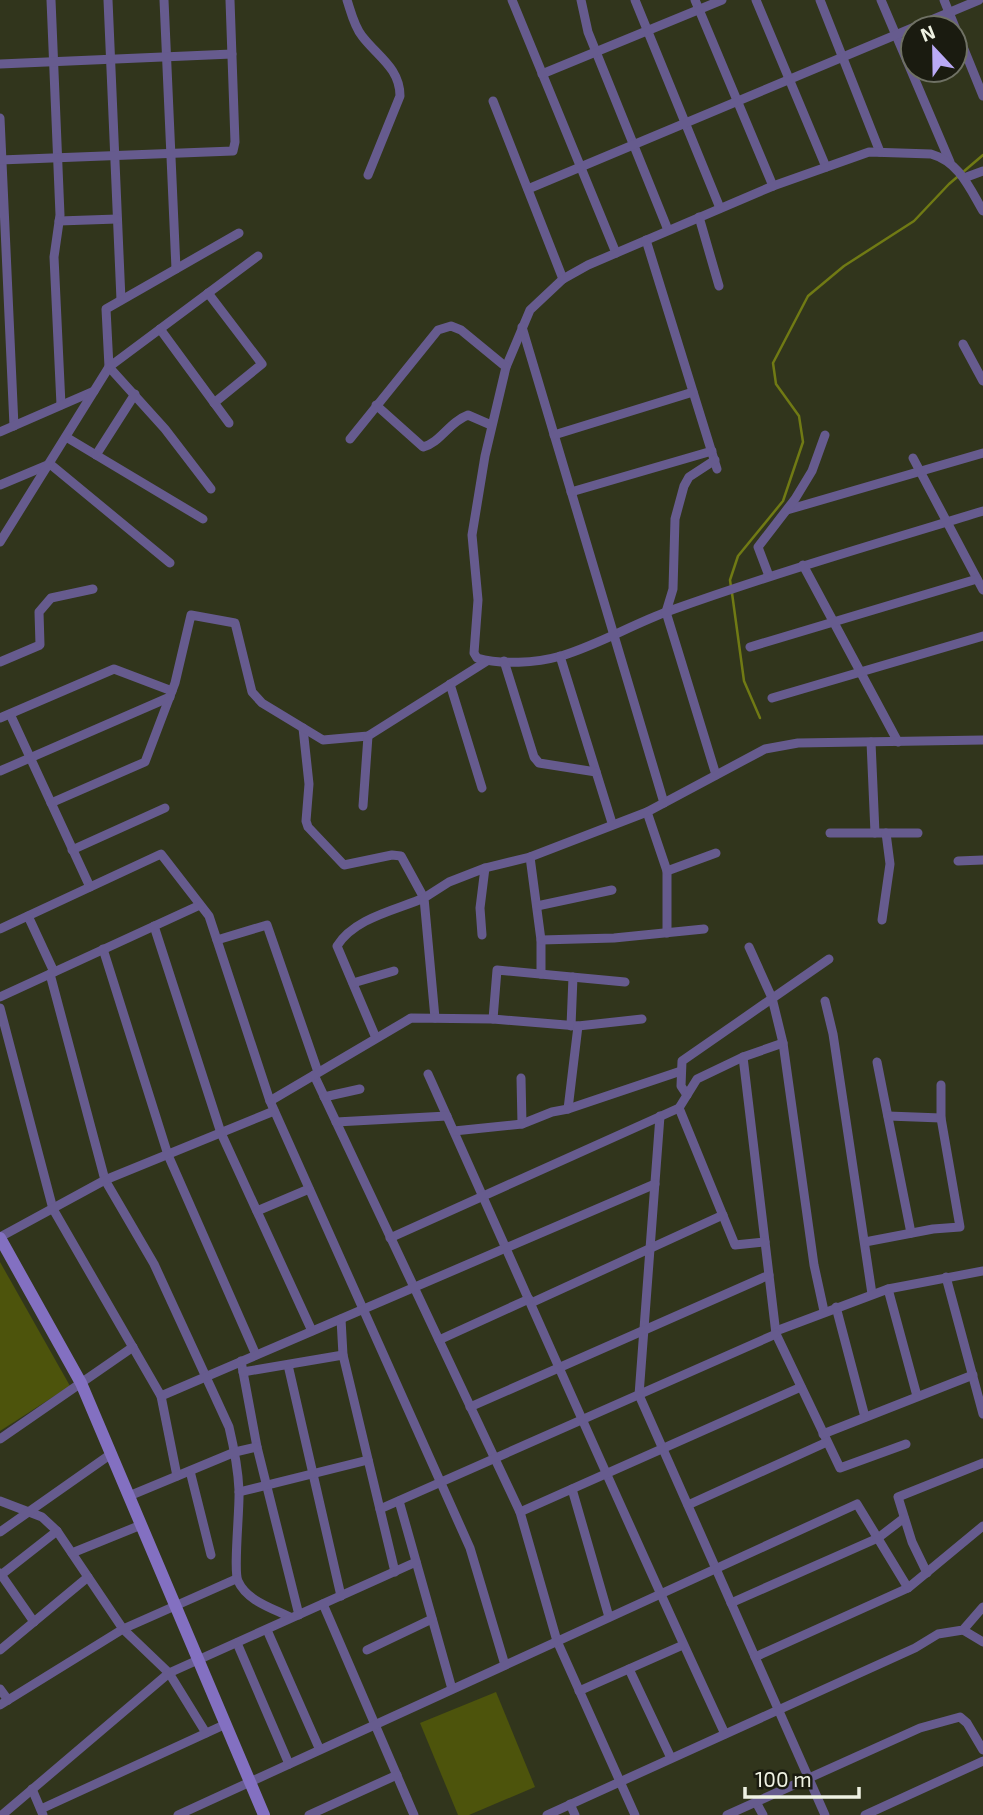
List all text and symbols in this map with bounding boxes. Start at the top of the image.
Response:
north arrow [899,14,969,84]
text: N [917,20,938,46]
scale bar [745,1756,859,1800]
text: 100 m [755,1766,812,1791]

